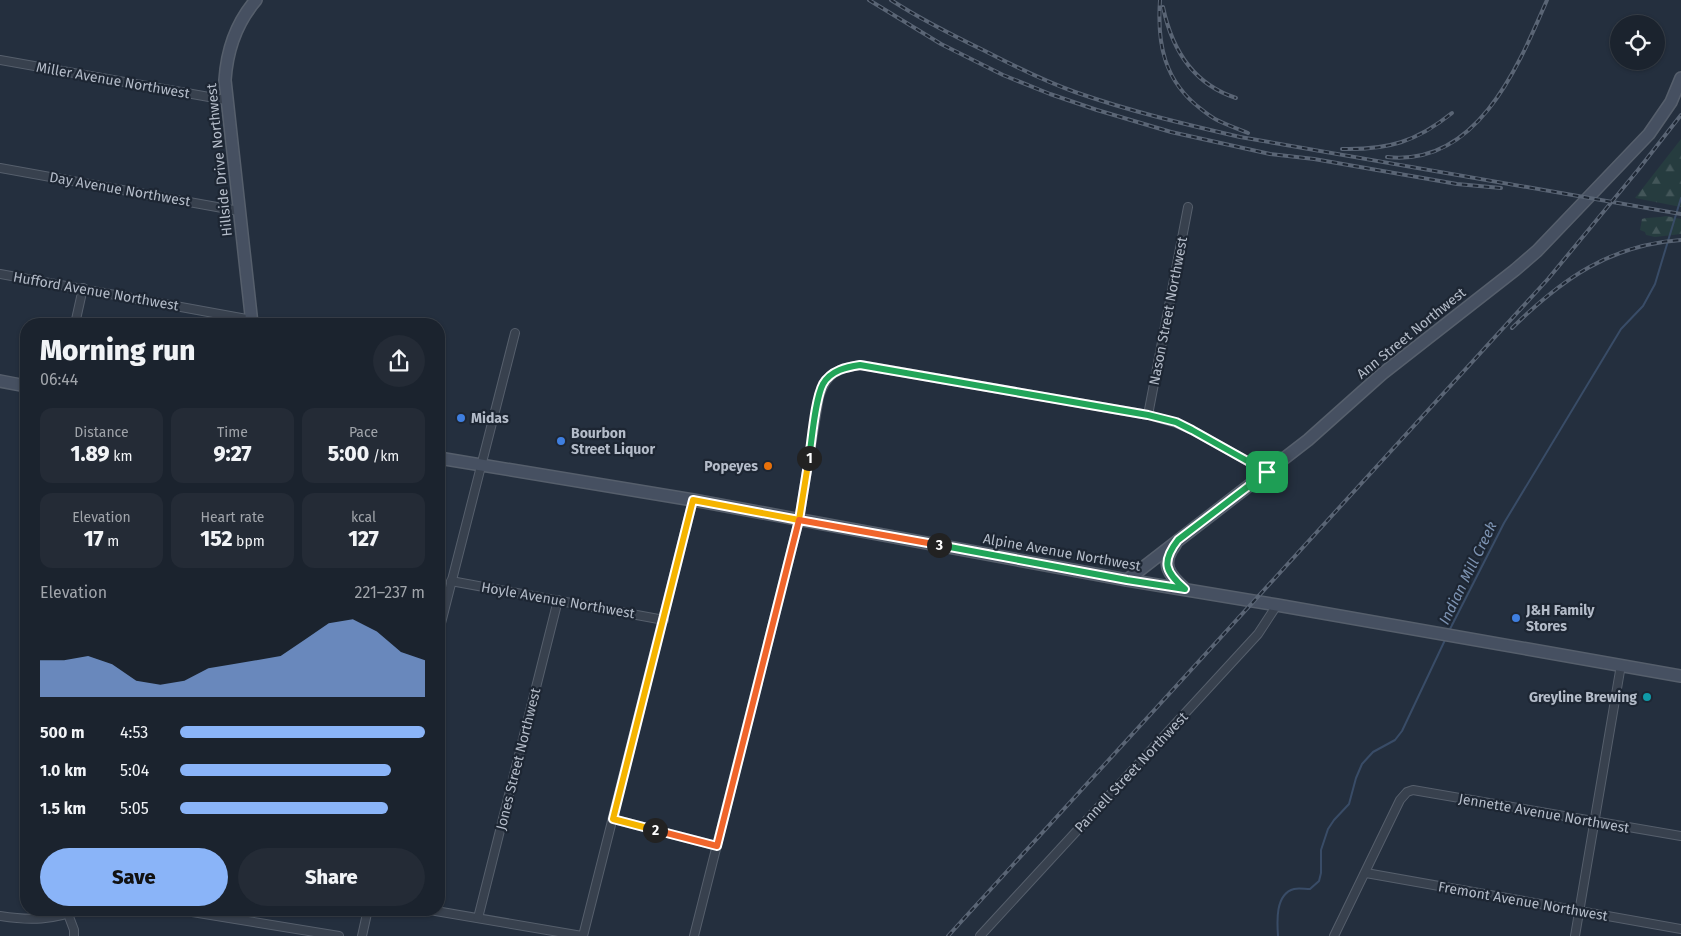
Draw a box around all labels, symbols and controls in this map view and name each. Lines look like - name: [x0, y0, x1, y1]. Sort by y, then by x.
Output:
- map controls: [1610, 15, 1665, 70]
- button: locate: [1610, 15, 1665, 70]
- street label: Miller Avenue Northwest: [35, 59, 192, 103]
- street label: Hillside Drive Northwest: [203, 82, 236, 237]
- street label: Day Avenue Northwest: [48, 169, 193, 210]
- street label: Nason Street Northwest: [1146, 234, 1191, 387]
- street label: Hufford Avenue Northwest: [12, 269, 181, 315]
- street label: Ann Street Northwest: [1353, 284, 1470, 383]
- text: Morning run: [40, 334, 195, 367]
- button: share: [373, 335, 425, 387]
- text: 06:44: [40, 370, 78, 389]
- place label: Midas: [471, 410, 509, 427]
- marker: Midas: [455, 412, 467, 424]
- text: Distance: [74, 424, 129, 441]
- text: Time: [217, 424, 248, 441]
- text: Pace: [349, 424, 378, 441]
- place label: Bourbon Street Liquor: [571, 425, 655, 458]
- marker: Bourbon Street Liquor: [555, 435, 567, 447]
- text: 1.89: [71, 441, 110, 467]
- text: 9:27: [214, 441, 251, 467]
- text: 5:00: [328, 441, 369, 467]
- pin: 1: [796, 446, 822, 470]
- text: km: [110, 448, 132, 465]
- text: /km: [369, 448, 399, 465]
- text: 1: [806, 450, 813, 467]
- pin: [1246, 451, 1288, 493]
- place label: Popeyes: [704, 458, 758, 475]
- icon: arrive: [1253, 458, 1281, 486]
- marker: Popeyes: [762, 460, 774, 472]
- text: Elevation: [72, 509, 131, 526]
- text: Heart rate: [201, 509, 264, 526]
- text: kcal: [351, 509, 376, 526]
- water label: Indian Mill Creek: [1435, 519, 1501, 627]
- text: 17: [84, 526, 104, 552]
- text: 152: [200, 526, 232, 552]
- text: 127: [348, 526, 379, 552]
- street label: Alpine Avenue Northwest: [982, 530, 1143, 575]
- pin: 3: [926, 532, 952, 558]
- text: m: [104, 533, 119, 550]
- text: bpm: [232, 533, 265, 550]
- text: 3: [936, 537, 943, 554]
- street label: Hoyle Avenue Northwest: [480, 579, 637, 623]
- text: Elevation: [40, 583, 107, 602]
- text: 221–237 m: [354, 583, 425, 602]
- place label: J&H Family Stores: [1525, 602, 1595, 635]
- marker: J&H Family Stores: [1510, 612, 1522, 624]
- street label: Jones Street Northwest: [493, 685, 545, 832]
- place label: Greyline Brewing: [1529, 689, 1637, 706]
- marker: Greyline Brewing: [1641, 691, 1653, 703]
- street label: Pannell Street Northwest: [1071, 708, 1192, 836]
- text: 500 m: [40, 723, 85, 742]
- text: 4:53: [120, 723, 148, 742]
- text: 1.0 km: [40, 761, 87, 780]
- text: 5:04: [120, 761, 149, 780]
- street label: Jennette Avenue Northwest: [1457, 790, 1632, 837]
- text: 1.5 km: [40, 799, 86, 818]
- text: 5:05: [120, 799, 149, 818]
- pin: 2: [642, 818, 668, 842]
- text: 2: [652, 822, 659, 839]
- button: Save: [40, 848, 228, 906]
- button: Share: [238, 848, 425, 906]
- street label: Fremont Avenue Northwest: [1437, 878, 1610, 925]

